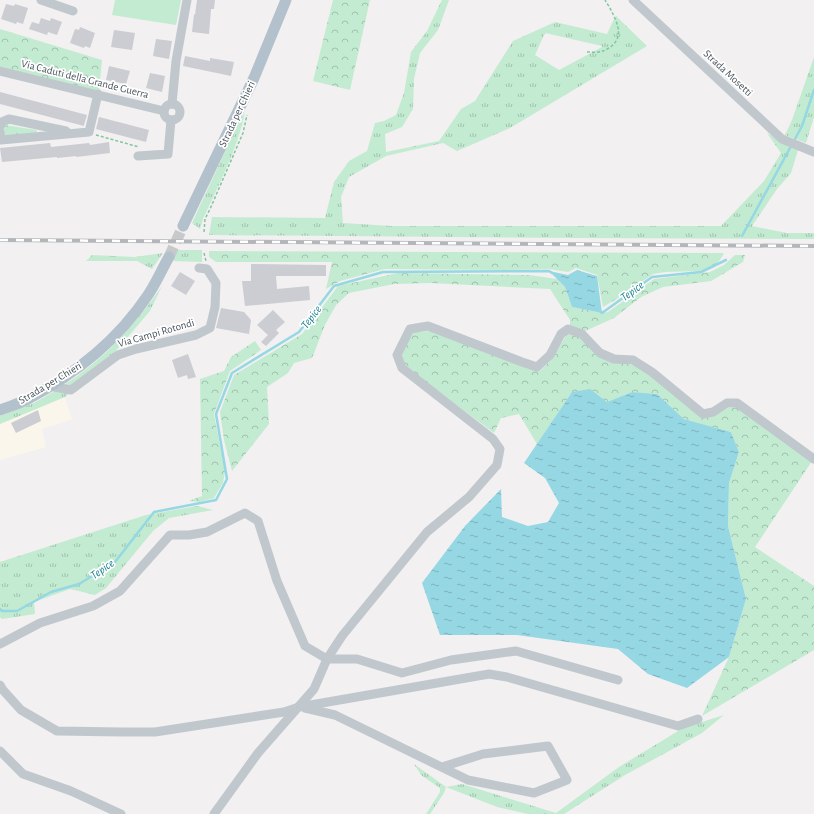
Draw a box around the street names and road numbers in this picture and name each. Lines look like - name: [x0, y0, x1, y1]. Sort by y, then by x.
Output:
- street label: Strada Mosetti: [701, 48, 755, 98]
- street label: Via Caduti della Grande Guerra: [20, 58, 150, 100]
- street label: Strada per Chieri: [217, 79, 257, 149]
- street label: Via Campi Rotondi: [116, 317, 196, 349]
- street label: Strada per Chieri: [17, 360, 83, 406]

